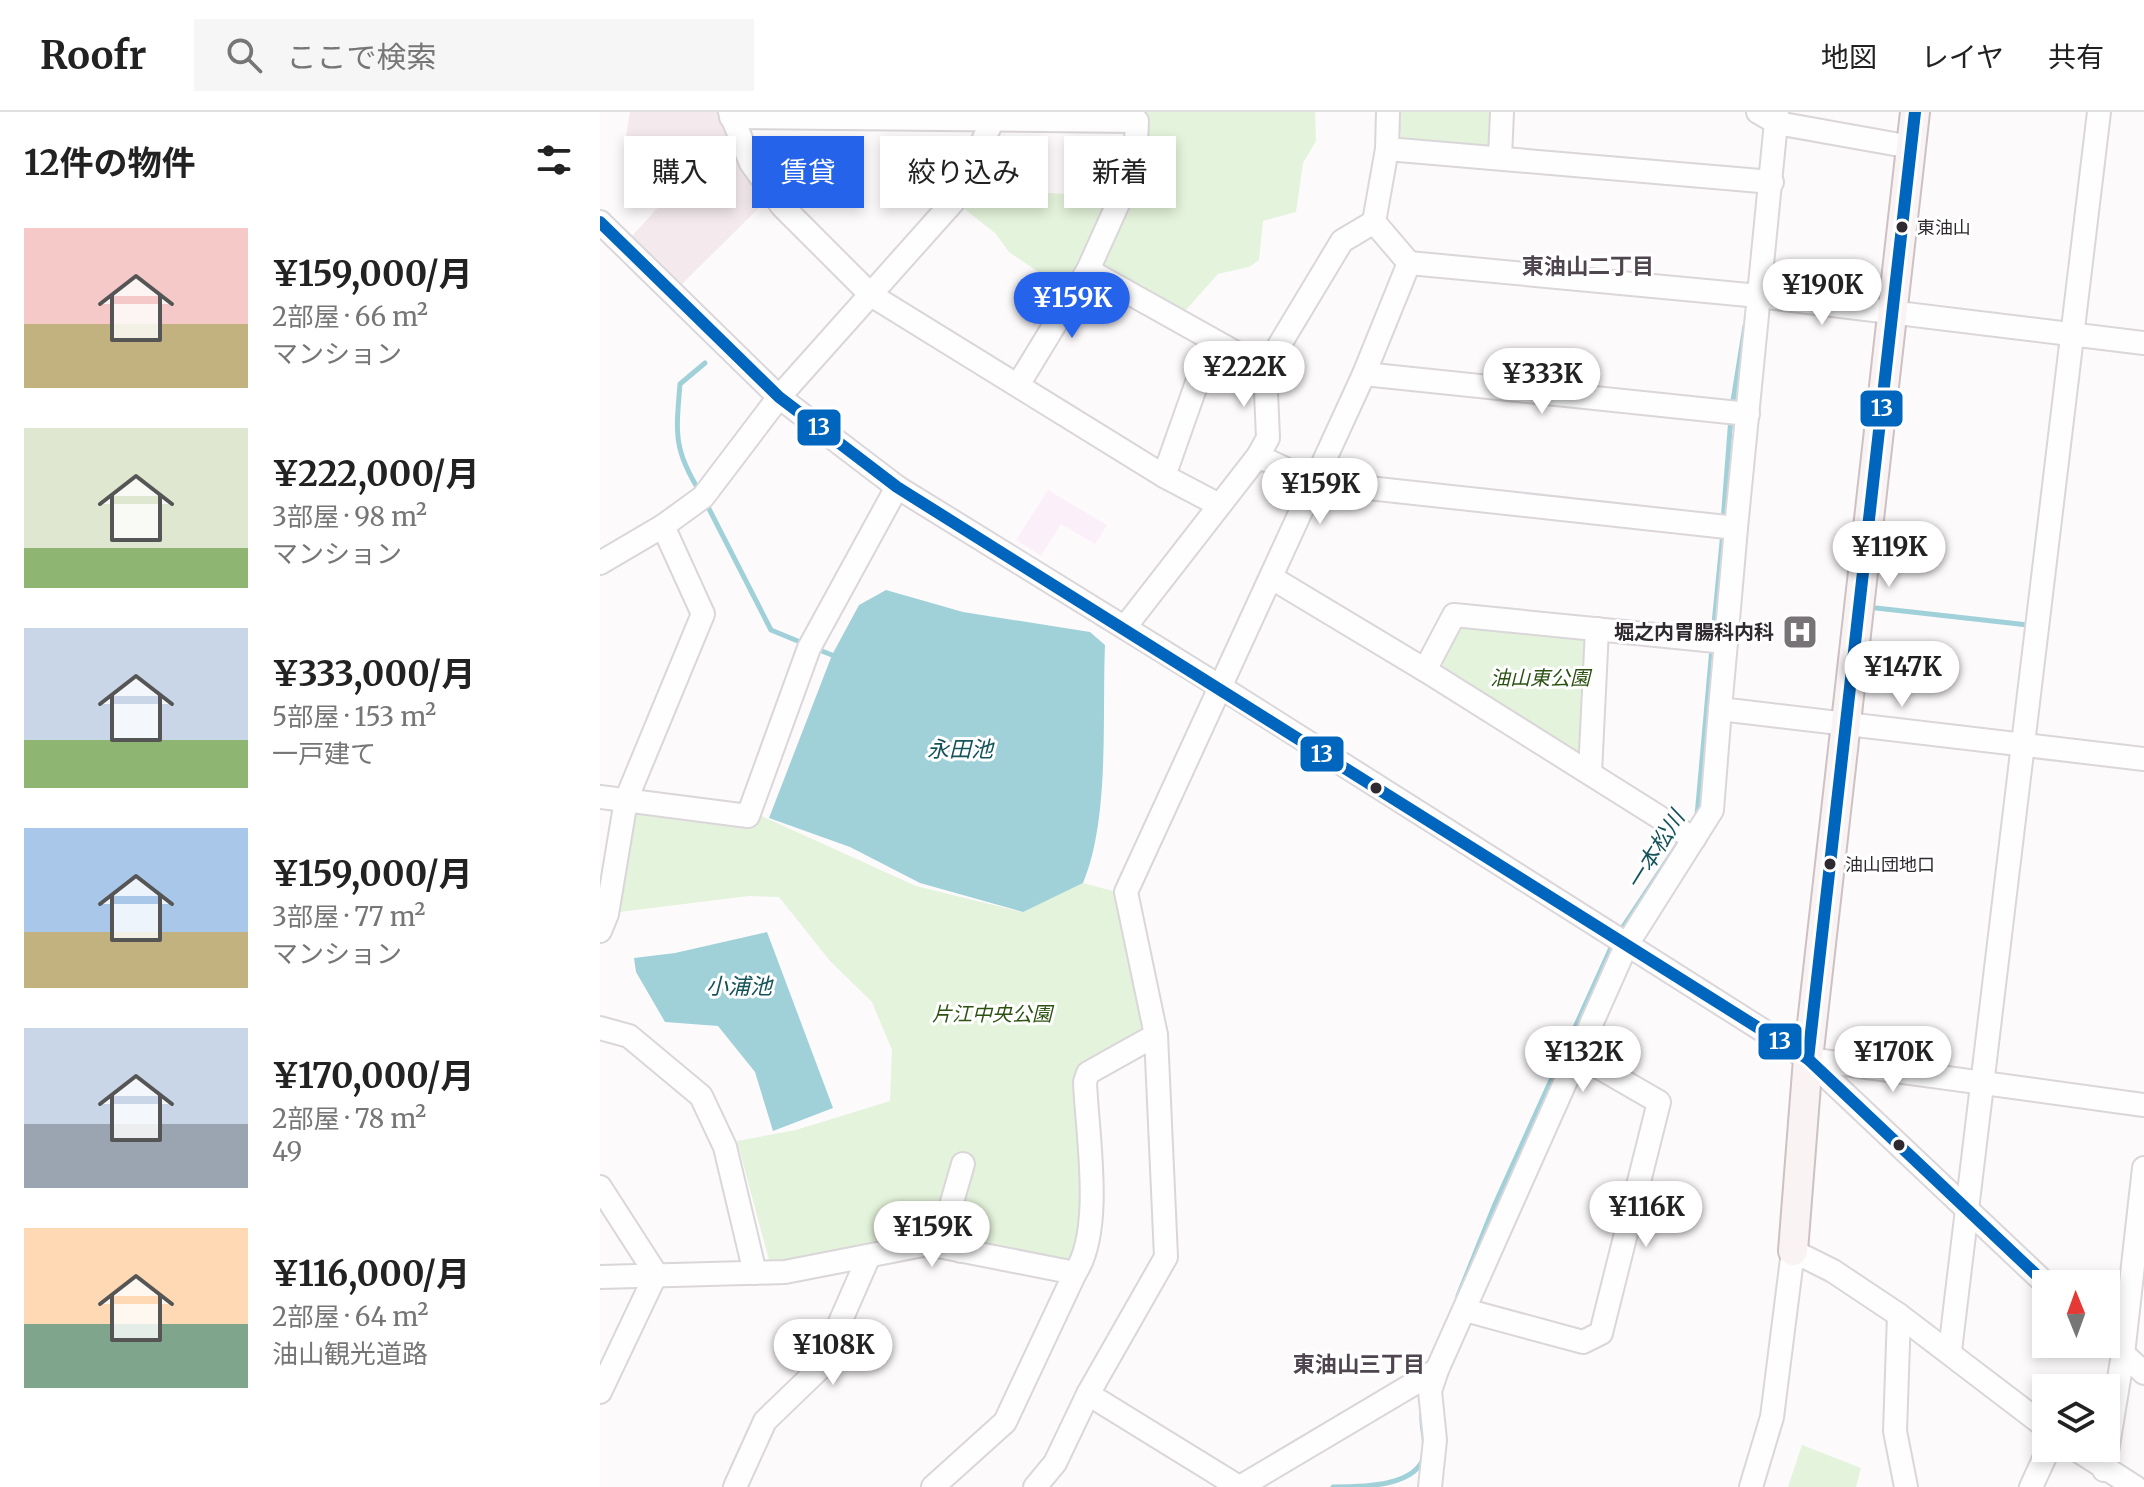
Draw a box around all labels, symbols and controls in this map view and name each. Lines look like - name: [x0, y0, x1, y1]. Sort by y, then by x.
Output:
- search box: [194, 19, 754, 91]
- text: Roofr: [40, 32, 146, 79]
- icon: search: [222, 33, 266, 77]
- text: ここで検索: [286, 38, 436, 76]
- text: 地図: [1821, 39, 1877, 75]
- text: レイヤ: [1921, 39, 2004, 75]
- text: 共有: [2048, 39, 2104, 75]
- chip: 購入: [624, 136, 736, 208]
- chip: 賃貸: [752, 136, 864, 208]
- chip: 絞り込み: [880, 136, 1048, 208]
- chip: 新着: [1064, 136, 1176, 208]
- icon: filters: [532, 138, 576, 182]
- text: 12件の物件: [24, 142, 195, 184]
- place label: 東油山: [1917, 216, 1971, 239]
- marker: 東油山: [1894, 219, 1910, 235]
- district label: 東油山二丁目: [1522, 252, 1654, 280]
- text: ¥159,000/月: [272, 253, 473, 295]
- pin: ¥190K: [1766, 259, 1878, 327]
- icon: home: [88, 260, 184, 356]
- text: ¥190K: [1781, 268, 1863, 301]
- pin: ¥159K: [1016, 272, 1128, 340]
- text: ¥159K: [1032, 281, 1112, 314]
- text: 2部屋 · 66 m²: [272, 300, 428, 333]
- text: マンション: [272, 337, 402, 370]
- pin: ¥222K: [1188, 341, 1300, 409]
- pin: ¥333K: [1486, 348, 1598, 416]
- text: ¥222K: [1202, 350, 1286, 383]
- text: ¥333K: [1501, 357, 1583, 390]
- line badge: 13: [1859, 389, 1904, 428]
- text: 13: [1871, 394, 1893, 422]
- line badge: 13: [796, 408, 842, 447]
- text: 13: [808, 413, 830, 441]
- text: ¥222,000/月: [272, 453, 480, 495]
- pin: ¥159K: [1264, 458, 1376, 526]
- icon: home: [88, 460, 184, 556]
- text: ¥159K: [1280, 467, 1360, 500]
- text: 3部屋 · 98 m²: [272, 500, 427, 533]
- pin: ¥119K: [1833, 521, 1945, 589]
- text: ¥119K: [1851, 530, 1927, 563]
- text: マンション: [272, 537, 402, 570]
- hospital icon: 堀之内胃腸科内科: [1781, 613, 1819, 651]
- place label: 堀之内胃腸科内科: [1614, 619, 1774, 644]
- pin: ¥147K: [1846, 641, 1958, 709]
- text: ¥147K: [1862, 650, 1942, 683]
- text: ¥333,000/月: [272, 653, 475, 695]
- icon: home: [88, 660, 184, 756]
- park label: 油山東公園: [1490, 665, 1593, 690]
- text: 5部屋 · 153 m²: [272, 700, 436, 733]
- water label: 永田池: [927, 735, 995, 763]
- line badge: 13: [1299, 735, 1345, 773]
- text: 一戸建て: [272, 737, 376, 770]
- text: 13: [1311, 740, 1333, 768]
- unlabelled marker: [1368, 780, 1384, 796]
- water label: 一本松川: [1620, 804, 1691, 895]
- text: ¥159,000/月: [272, 853, 473, 895]
- place label: 油山団地口: [1845, 853, 1935, 876]
- marker: 油山団地口: [1822, 856, 1838, 872]
- icon: home: [88, 860, 184, 956]
- text: 3部屋 · 77 m²: [272, 900, 426, 933]
- text: マンション: [272, 937, 402, 970]
- water label: 小浦池: [706, 972, 774, 1000]
- park label: 片江中央公園: [932, 1001, 1055, 1026]
- line badge: 13: [1757, 1022, 1803, 1061]
- pin: ¥132K: [1527, 1026, 1639, 1094]
- pin: ¥170K: [1837, 1026, 1949, 1094]
- text: 13: [1769, 1027, 1791, 1055]
- text: ¥132K: [1543, 1035, 1623, 1068]
- text: ¥170K: [1852, 1035, 1934, 1068]
- text: ¥170,000/月: [272, 1055, 475, 1097]
- icon: home: [88, 1060, 184, 1156]
- text: 2部屋 · 78 m²: [272, 1102, 426, 1135]
- text: 49: [272, 1135, 302, 1168]
- unlabelled marker: [1891, 1137, 1907, 1153]
- pin: ¥116K: [1590, 1181, 1702, 1249]
- text: ¥116K: [1607, 1190, 1685, 1223]
- pin: ¥159K: [876, 1201, 988, 1269]
- text: ¥159K: [892, 1210, 972, 1243]
- text: ¥116,000/月: [272, 1253, 470, 1295]
- icon: home: [88, 1260, 184, 1356]
- north arrow: [2032, 1270, 2120, 1358]
- map controls: [2032, 1270, 2120, 1462]
- text: 2部屋 · 64 m²: [272, 1300, 428, 1333]
- pin: ¥108K: [777, 1319, 889, 1387]
- text: ¥108K: [792, 1328, 874, 1361]
- text: 油山観光道路: [272, 1337, 428, 1370]
- district label: 東油山三丁目: [1293, 1350, 1425, 1378]
- button: layers: [2032, 1374, 2120, 1462]

